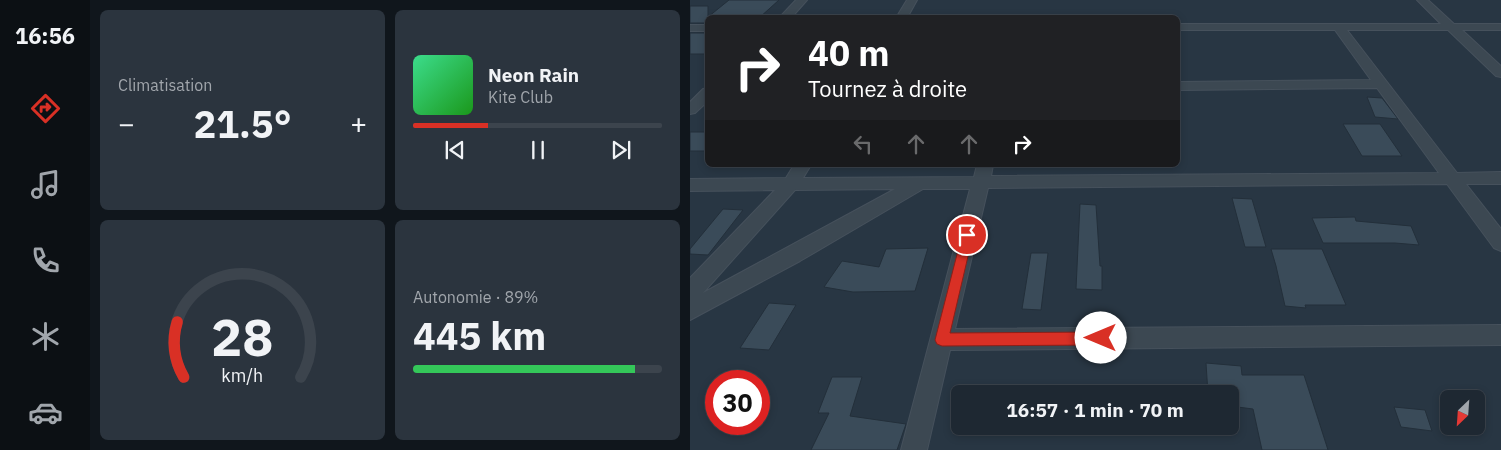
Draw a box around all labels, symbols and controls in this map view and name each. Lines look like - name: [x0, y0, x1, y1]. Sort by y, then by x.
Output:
- text: 16:56: [15, 21, 75, 50]
- text: 40 m: [808, 30, 890, 76]
- icon: right: [725, 35, 790, 100]
- text: Neon Rain: [488, 63, 579, 87]
- text: Tournez à droite: [808, 74, 967, 103]
- text: Climatisation: [118, 75, 212, 95]
- text: Kite Club: [488, 87, 553, 107]
- icon: directions: [28, 91, 63, 126]
- text: 21.5°: [193, 99, 292, 148]
- text: −: [118, 105, 135, 142]
- text: +: [350, 105, 367, 142]
- icon: left: [849, 130, 877, 158]
- icon: ahead: [902, 130, 930, 158]
- icon: ahead: [955, 130, 983, 158]
- icon: right: [1008, 130, 1036, 158]
- icon: previous: [441, 136, 469, 164]
- icon: pause: [524, 136, 552, 164]
- icon: next: [607, 136, 635, 164]
- icon: music: [28, 167, 63, 202]
- pin: [946, 214, 988, 256]
- icon: arrive: [953, 221, 981, 249]
- icon: phone: [28, 243, 63, 278]
- text: Autonomie · 89%: [413, 287, 538, 307]
- text: 28: [211, 303, 274, 370]
- text: 445 km: [413, 311, 546, 360]
- position arrow: [1074, 311, 1126, 363]
- icon: climate: [28, 319, 63, 354]
- text: km/h: [222, 364, 264, 387]
- speed limit sign: 30: [705, 370, 770, 435]
- north arrow: [1440, 390, 1485, 435]
- map controls: [1440, 390, 1485, 435]
- icon: car: [28, 395, 63, 430]
- text: 16:57 · 1 min · 70 m: [1006, 398, 1184, 422]

